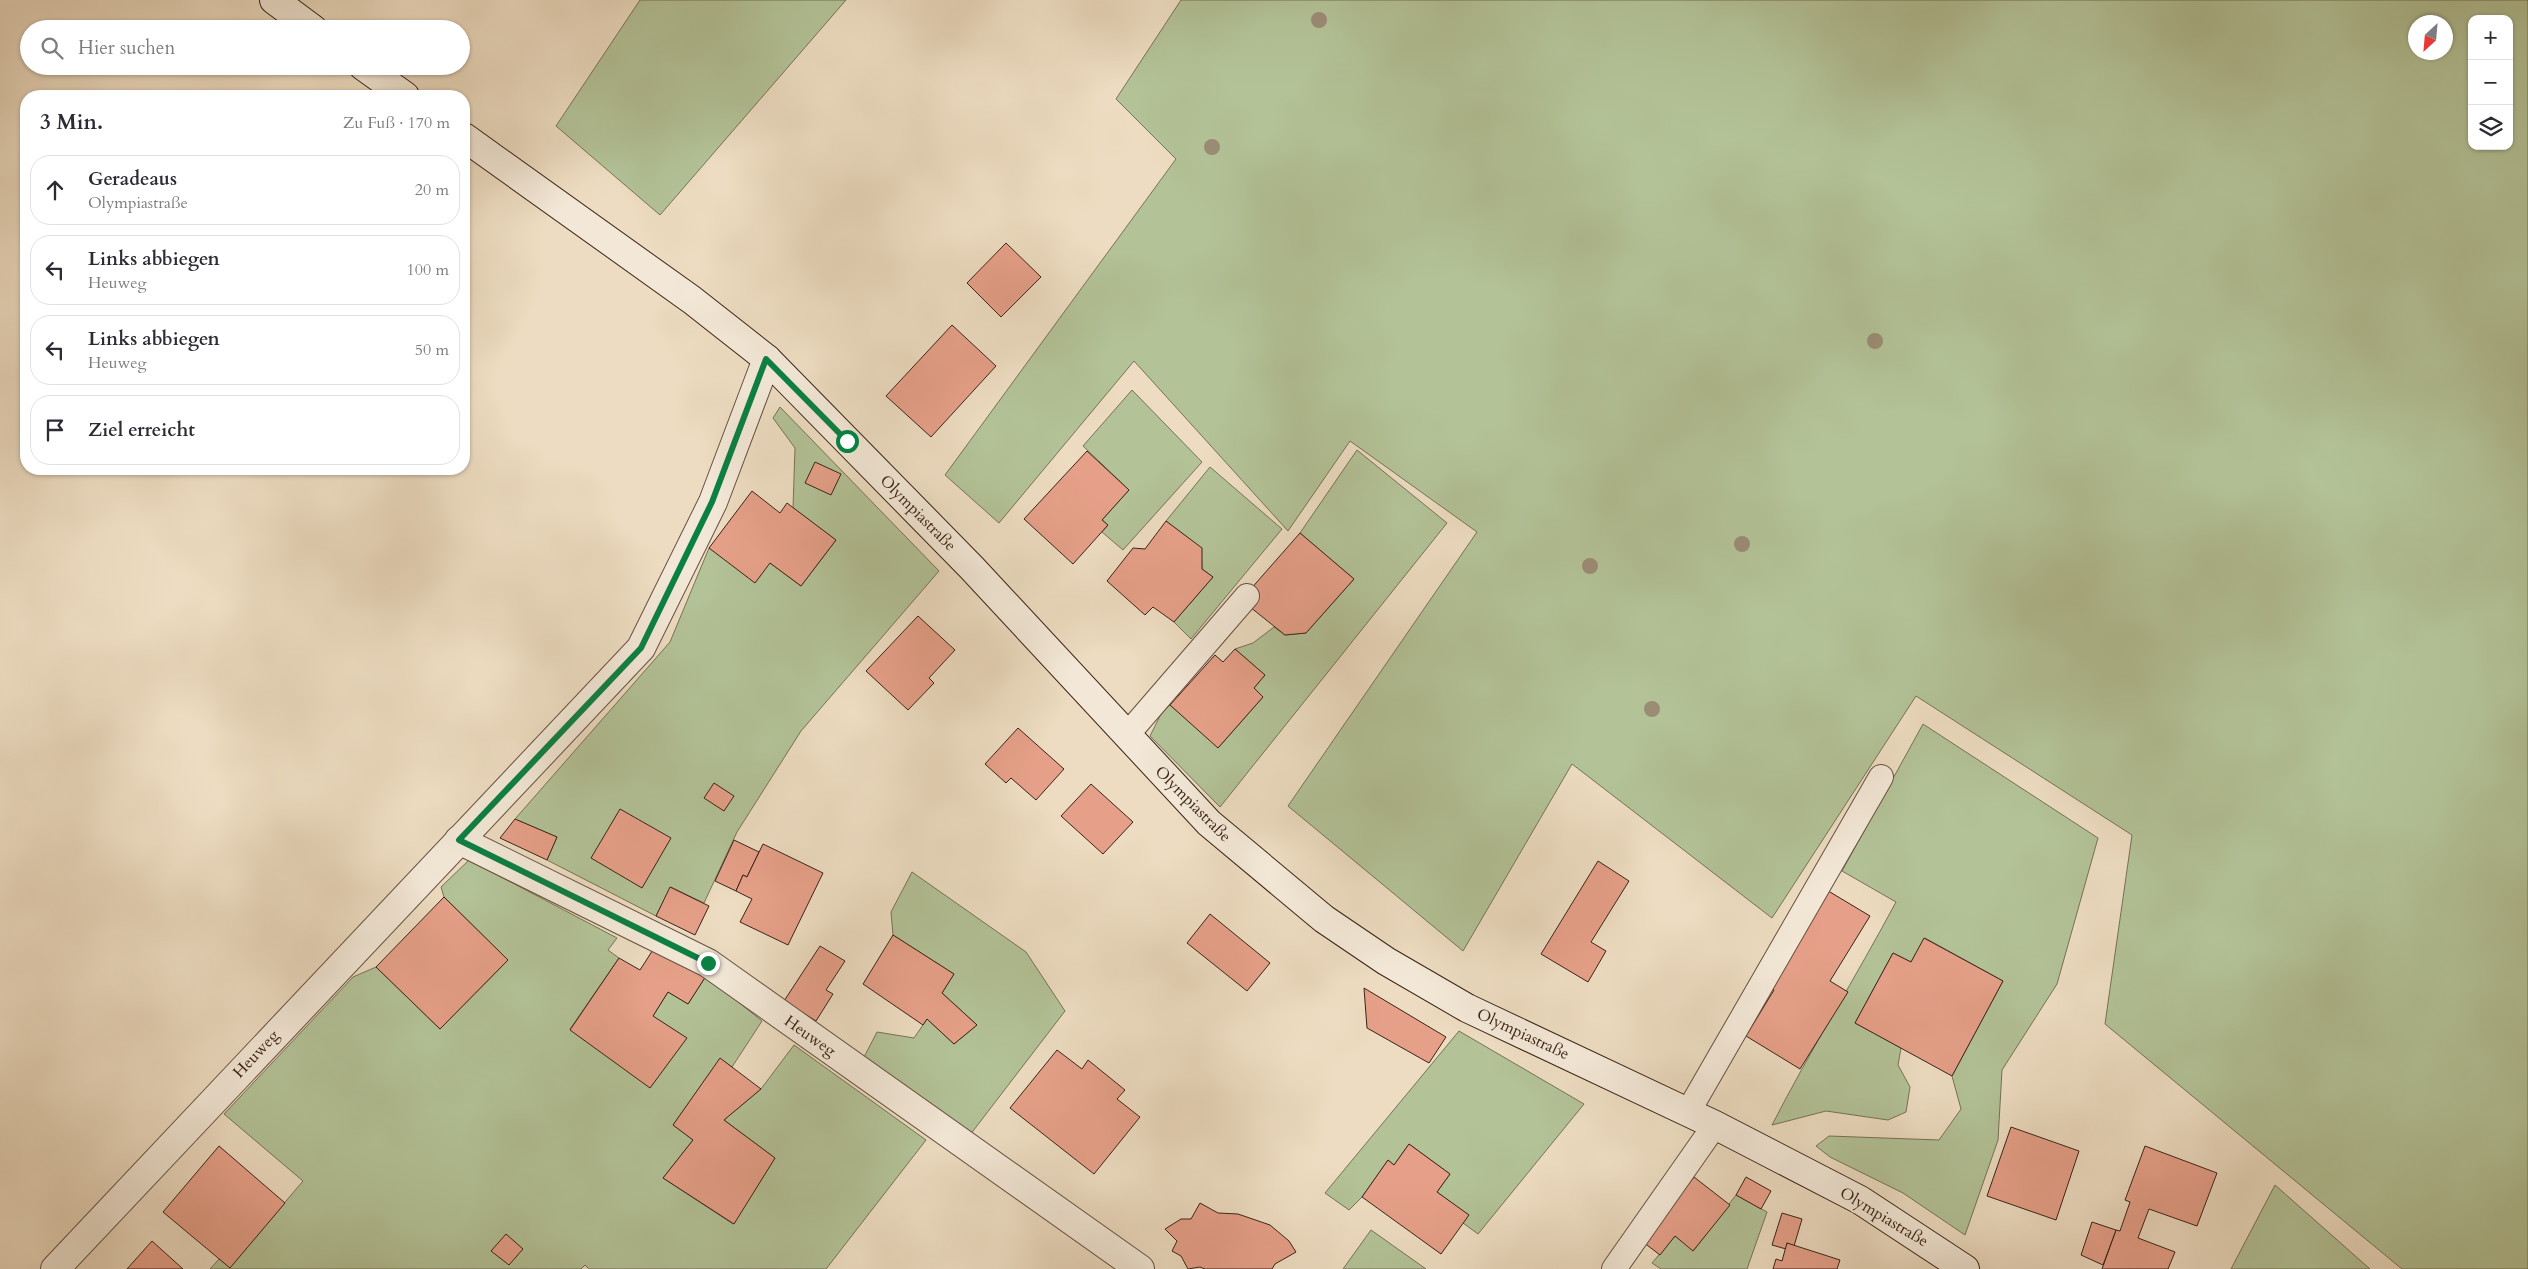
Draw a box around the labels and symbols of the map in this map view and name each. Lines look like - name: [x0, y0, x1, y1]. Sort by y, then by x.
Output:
- north arrow: [2408, 15, 2453, 60]
- route start: [836, 430, 859, 453]
- street label: Olympiastraße: [875, 470, 961, 556]
- street label: Olympiastraße: [1150, 761, 1236, 847]
- route end: [697, 952, 720, 975]
- street label: Olympiastraße: [1473, 1003, 1573, 1065]
- street label: Heuweg: [780, 1010, 840, 1062]
- street label: Heuweg: [228, 1025, 284, 1083]
- street label: Olympiastraße: [1836, 1182, 1932, 1252]

